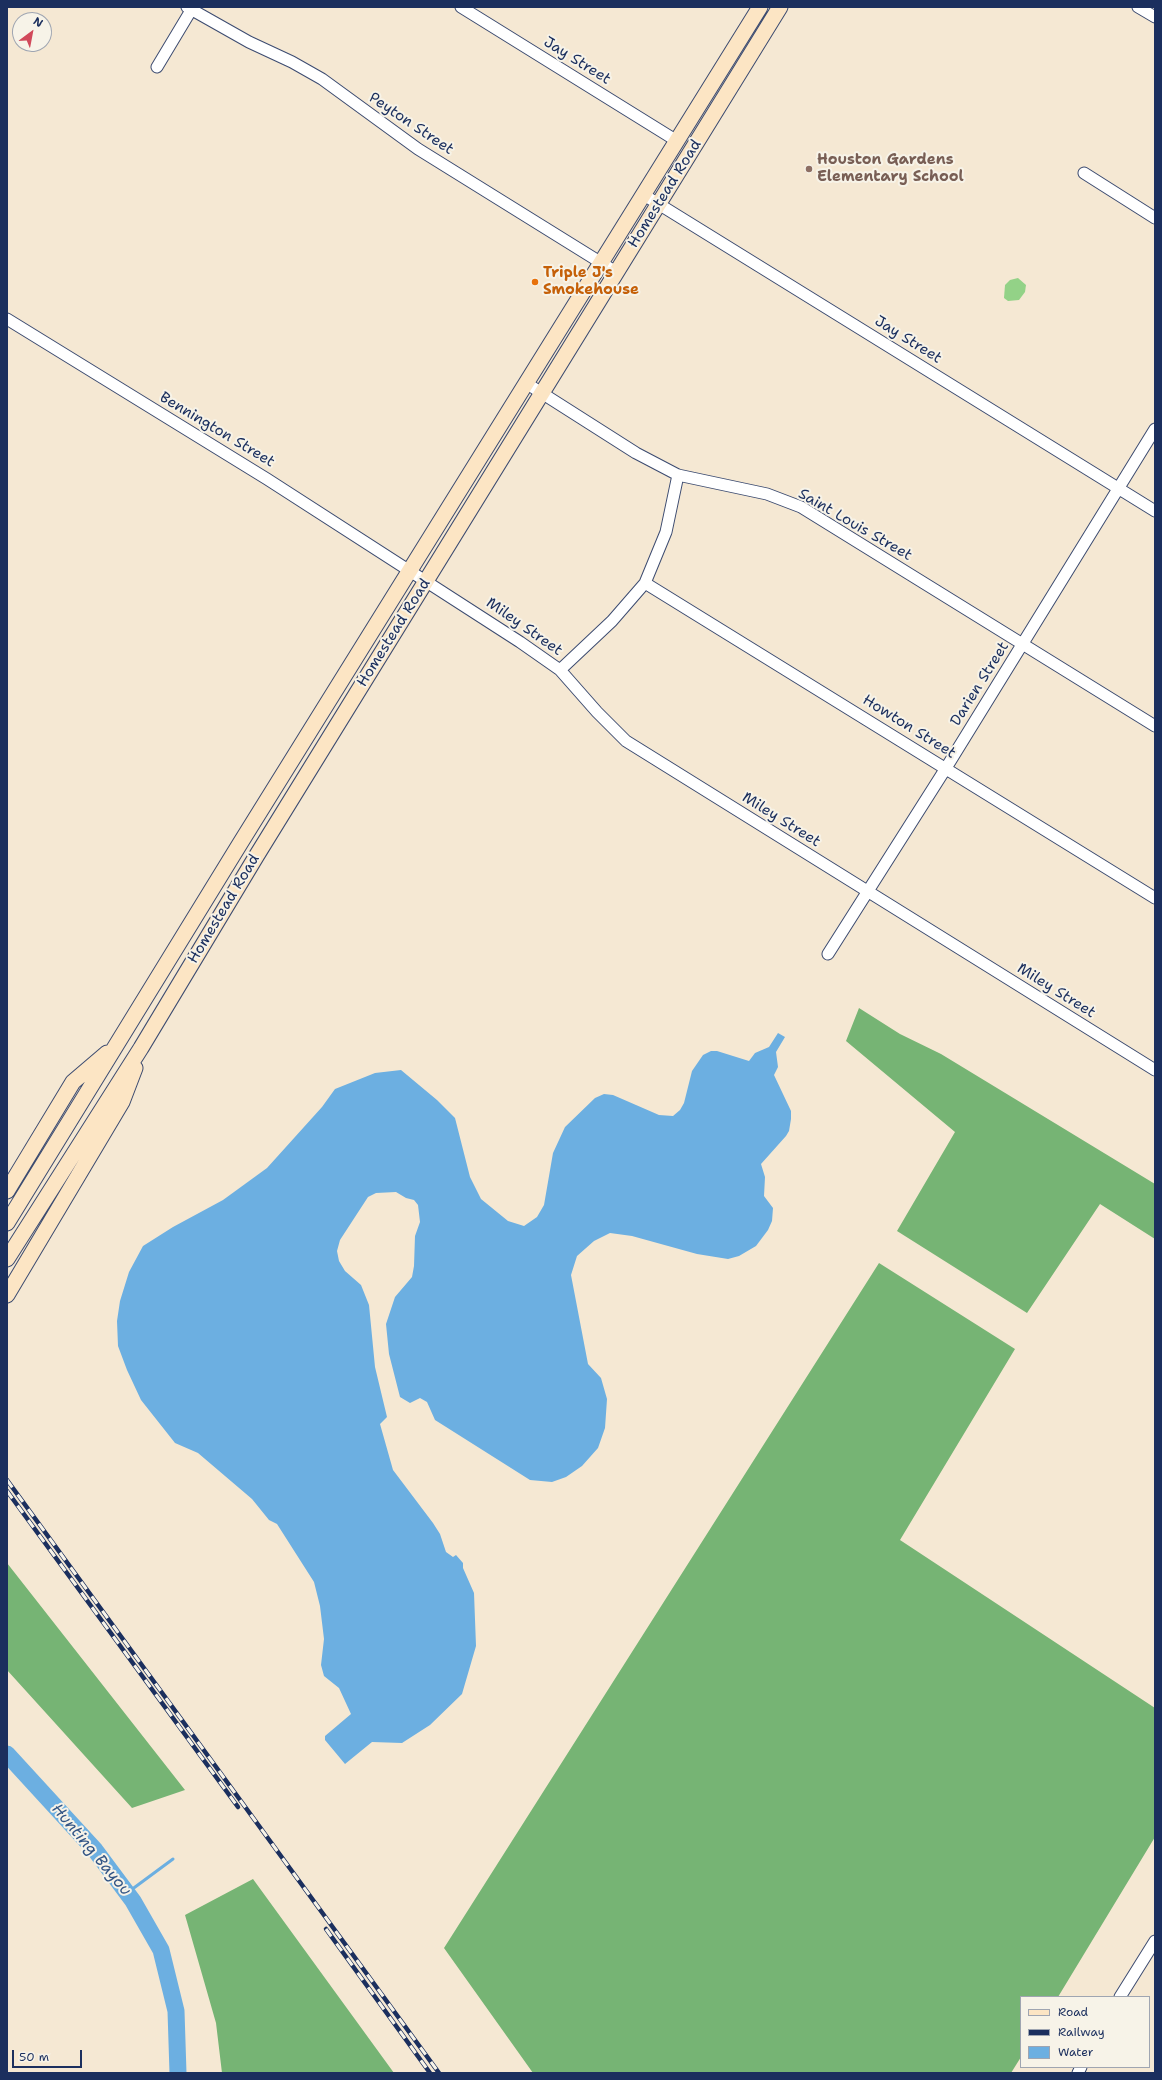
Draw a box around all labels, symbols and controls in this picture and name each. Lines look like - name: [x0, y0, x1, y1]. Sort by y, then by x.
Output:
- north arrow: [12, 12, 52, 52]
- text: N: [30, 14, 46, 31]
- street label: Jay Street: [540, 33, 614, 89]
- street label: Peyton Street: [365, 89, 457, 159]
- street label: Homestead Road: [624, 137, 706, 251]
- place label: Houston Gardens Elementary School: [817, 151, 964, 186]
- marker: Houston Gardens Elementary School: [804, 164, 814, 174]
- place label: Triple J's Smokehouse: [543, 264, 639, 299]
- marker: Triple J's Smokehouse: [530, 277, 540, 287]
- street label: Jay Street: [871, 312, 945, 368]
- street label: Bennington Street: [156, 389, 278, 471]
- street label: Saint Louis Street: [795, 485, 915, 565]
- street label: Homestead Road: [353, 576, 435, 690]
- street label: Miley Street: [482, 594, 566, 660]
- street label: Darien Street: [947, 639, 1013, 729]
- street label: Howton Street: [859, 691, 959, 763]
- street label: Miley Street: [738, 789, 824, 851]
- street label: Homestead Road: [184, 851, 264, 967]
- street label: Miley Street: [1013, 960, 1099, 1022]
- water label: Hunting Bayou: [47, 1800, 135, 1900]
- legend: [1020, 1996, 1150, 2068]
- text: Road: [1058, 2004, 1088, 2020]
- text: Railway: [1058, 2024, 1105, 2040]
- scale bar: [14, 2042, 84, 2068]
- text: Water: [1058, 2044, 1093, 2060]
- text: 50 m: [19, 2049, 49, 2065]

